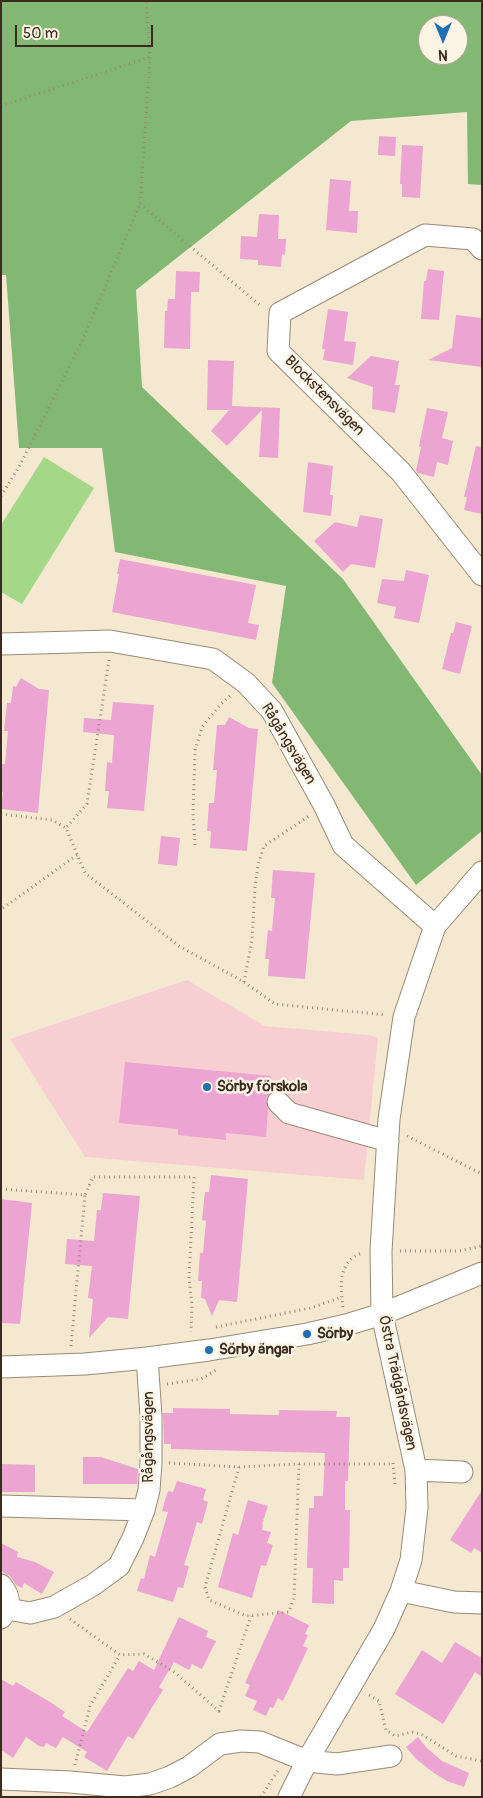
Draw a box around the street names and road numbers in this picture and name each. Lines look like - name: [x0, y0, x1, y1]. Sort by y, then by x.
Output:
- street label: Blockstensvägen: [280, 352, 368, 440]
- street label: Rågångsvägen: [257, 700, 319, 788]
- street label: Östra Trädgårdsvägen: [374, 1314, 420, 1452]
- street label: Rågångsvägen: [140, 1391, 158, 1483]

